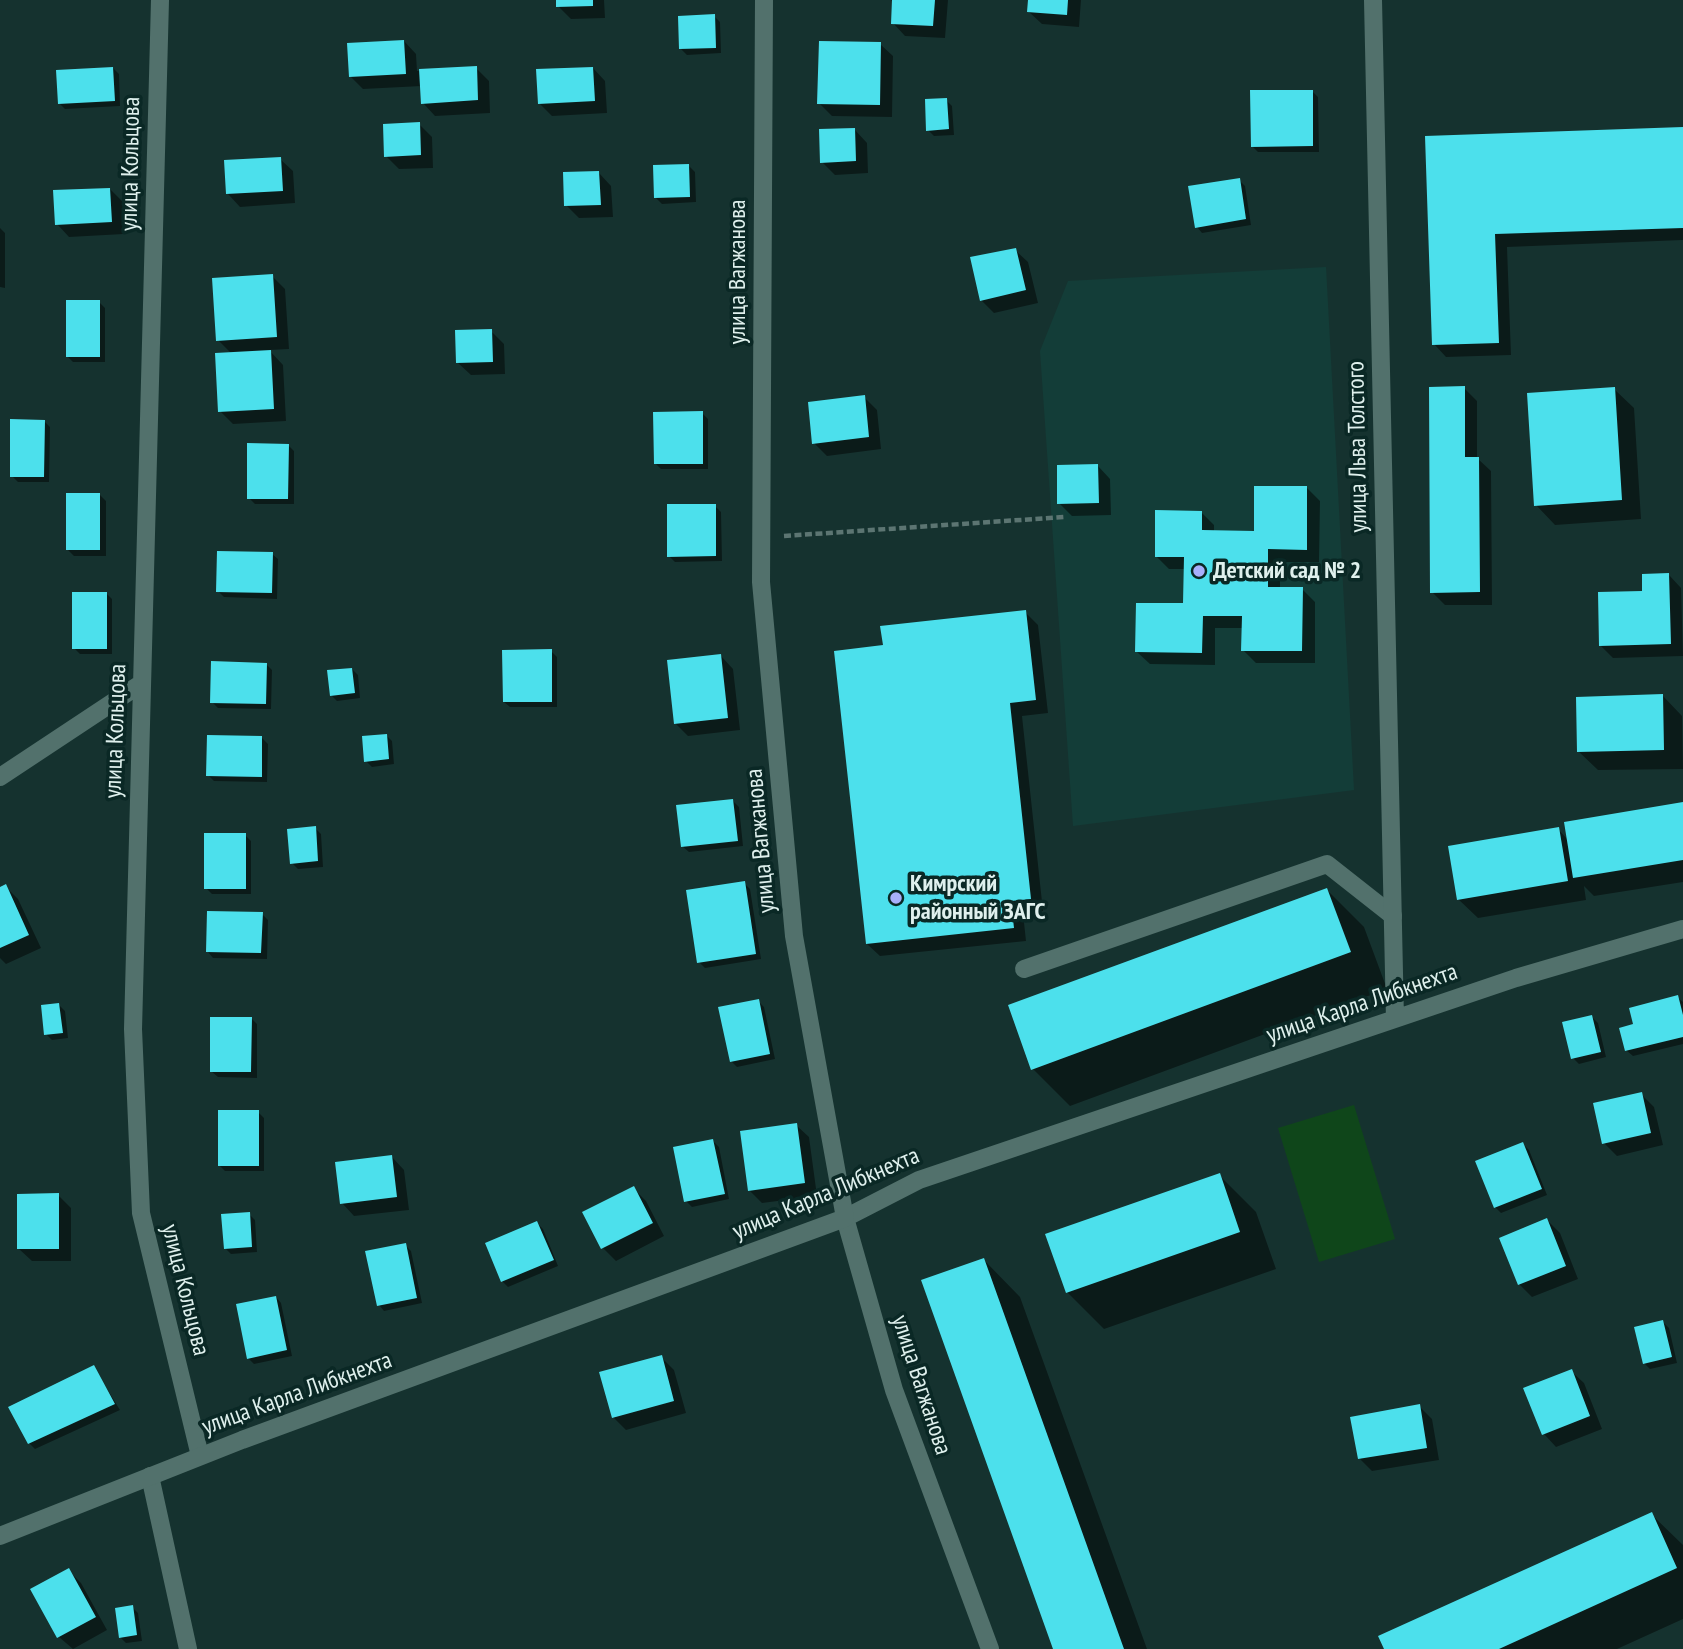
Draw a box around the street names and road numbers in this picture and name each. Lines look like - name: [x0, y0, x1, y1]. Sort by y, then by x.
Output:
- street label: улица Кольцова: [115, 97, 147, 231]
- street label: улица Вагжанова: [724, 200, 752, 344]
- street label: улица Льва Толстого: [1342, 361, 1374, 533]
- street label: улица Кольцова: [99, 663, 133, 799]
- street label: улица Вагжанова: [740, 768, 782, 914]
- street label: улица Карла Либкнехта: [1263, 958, 1461, 1050]
- street label: улица Карла Либкнехта: [728, 1142, 924, 1246]
- street label: улица Кольцова: [155, 1221, 215, 1359]
- street label: улица Вагжанова: [885, 1312, 957, 1458]
- street label: улица Карла Либкнехта: [198, 1346, 396, 1442]

